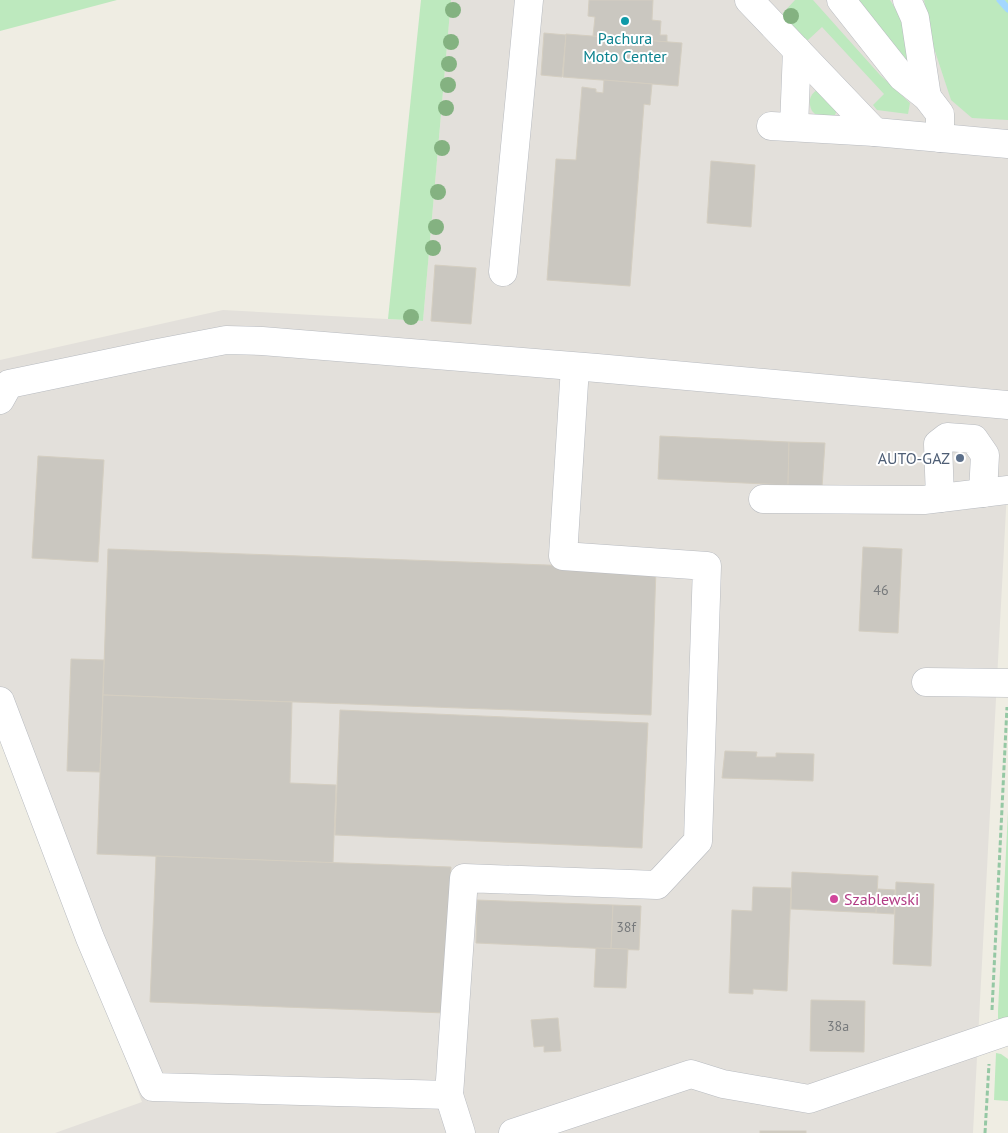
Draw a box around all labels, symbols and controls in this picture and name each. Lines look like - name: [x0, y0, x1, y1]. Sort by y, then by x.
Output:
- marker: Pachura Moto Center: [619, 15, 631, 27]
- place label: Pachura Moto Center: [583, 28, 667, 66]
- place label: AUTO-GAZ: [878, 448, 950, 468]
- marker: AUTO-GAZ: [954, 452, 966, 464]
- house number: 46: [873, 581, 889, 599]
- place label: Szablewski: [844, 889, 919, 909]
- marker: Szablewski: [828, 893, 840, 905]
- house number: 38f: [616, 918, 636, 936]
- house number: 38a: [827, 1017, 849, 1035]

